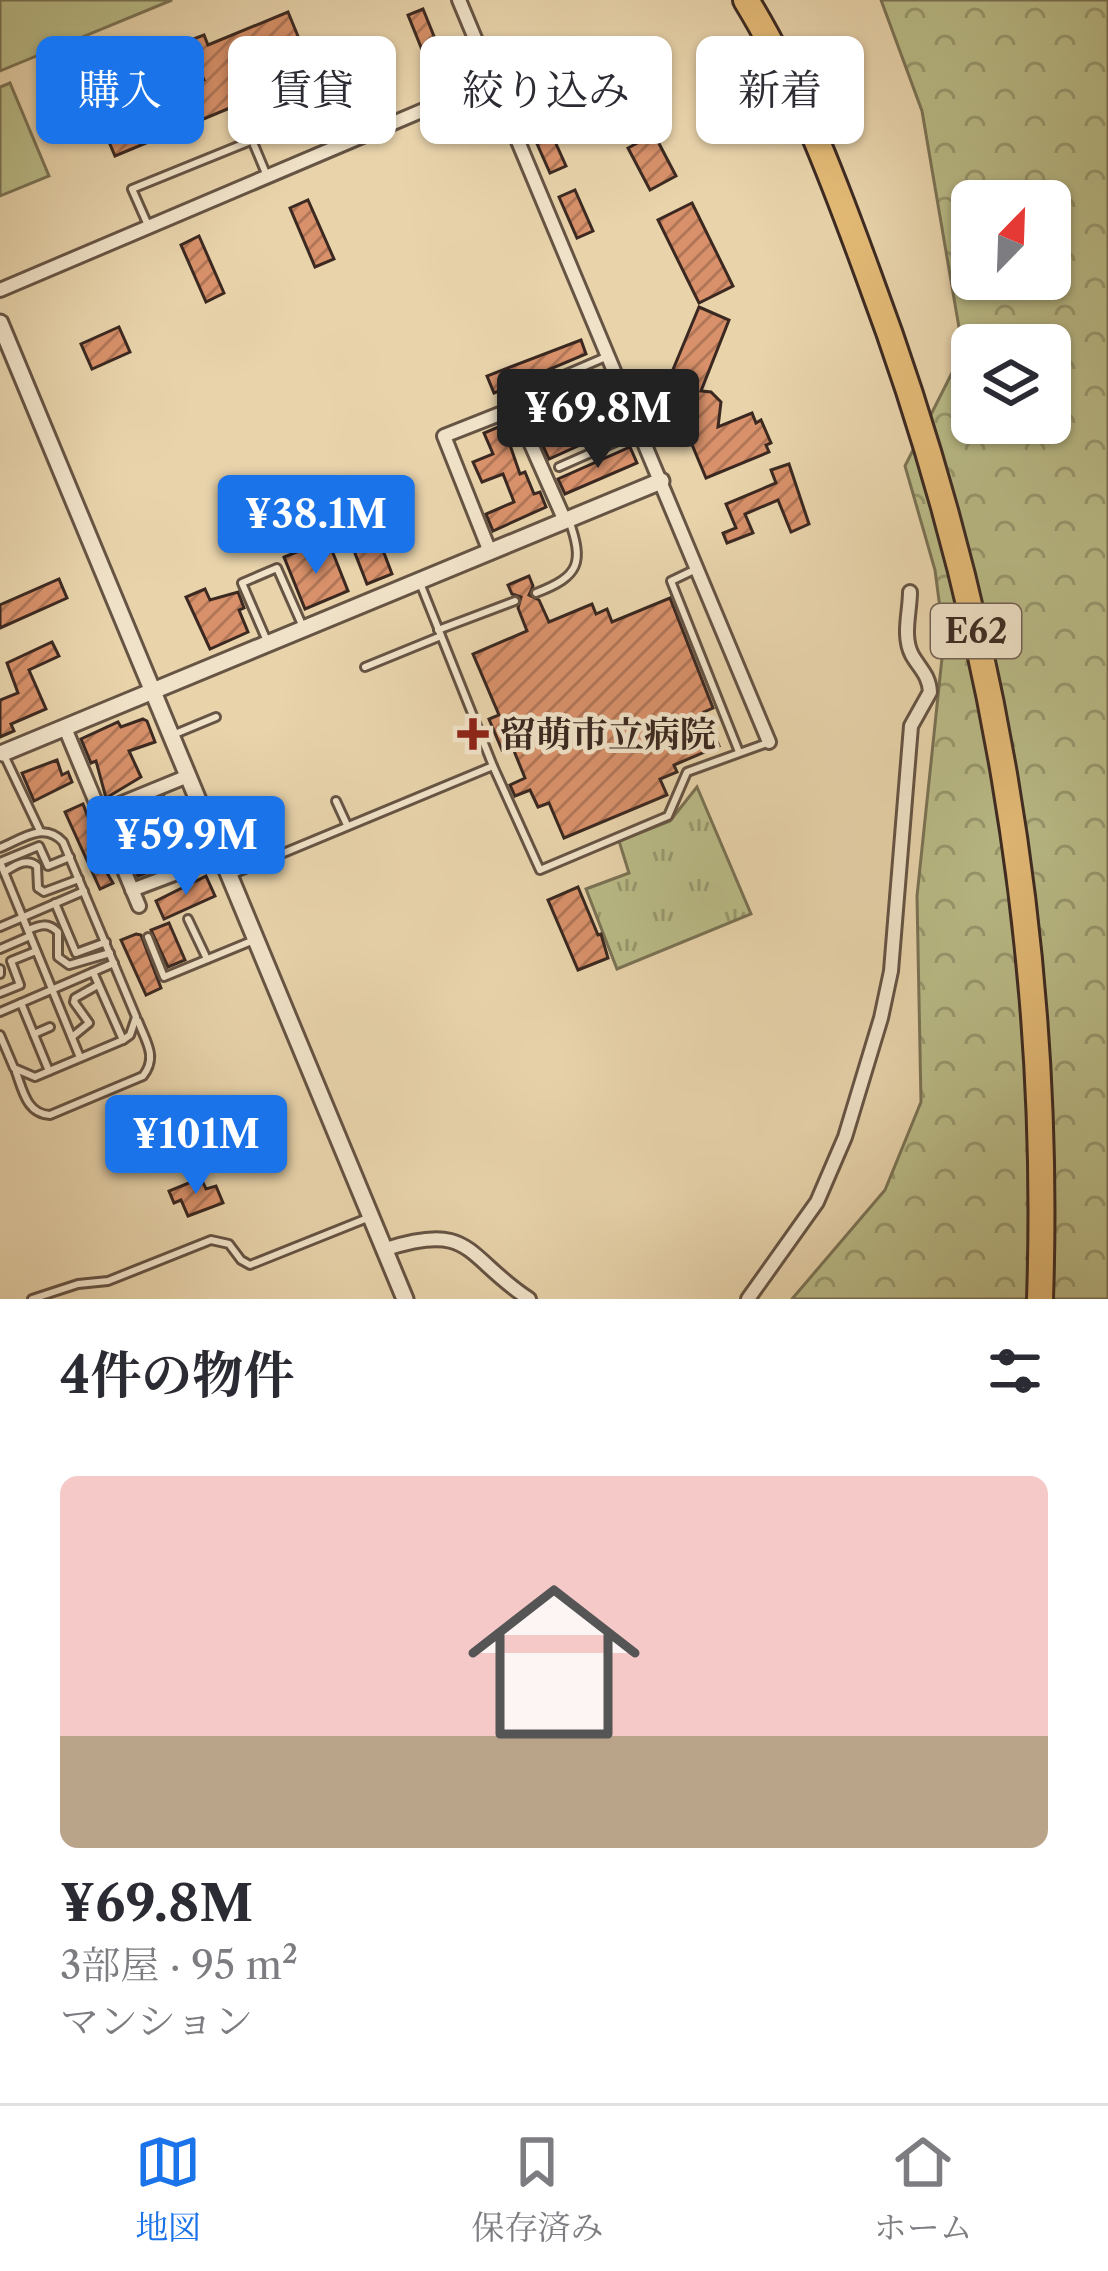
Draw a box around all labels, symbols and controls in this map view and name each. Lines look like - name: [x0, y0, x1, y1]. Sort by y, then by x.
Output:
- chip: 購入: [36, 36, 204, 144]
- chip: 賃貸: [228, 36, 396, 144]
- chip: 絞り込み: [420, 36, 672, 144]
- chip: 新着: [696, 36, 864, 144]
- north arrow: [951, 180, 1071, 300]
- map controls: [951, 180, 1071, 444]
- button: layers: [951, 324, 1071, 444]
- pin: ¥69.8M: [500, 369, 696, 471]
- text: ¥69.8M: [524, 384, 672, 432]
- pin: ¥38.1M: [218, 475, 414, 577]
- text: ¥38.1M: [245, 490, 387, 538]
- road number: E62: [931, 604, 1021, 658]
- place label: 留萌市立病院: [500, 712, 716, 756]
- marker: 留萌市立病院: [457, 718, 489, 750]
- pin: ¥59.9M: [88, 796, 284, 898]
- text: ¥59.9M: [114, 811, 258, 859]
- pin: ¥101M: [112, 1095, 280, 1197]
- text: ¥101M: [132, 1110, 260, 1158]
- icon: filters: [982, 1338, 1048, 1404]
- text: 4件の物件: [60, 1344, 294, 1406]
- icon: home: [446, 1554, 662, 1770]
- text: ¥69.8M: [60, 1872, 253, 1934]
- text: 3部屋 · 95 m²: [60, 1941, 298, 1989]
- text: マンション: [60, 1997, 253, 2045]
- tab: 地図: [135, 2129, 201, 2248]
- tab: 保存済み: [471, 2129, 603, 2248]
- tab: ホーム: [874, 2129, 973, 2248]

